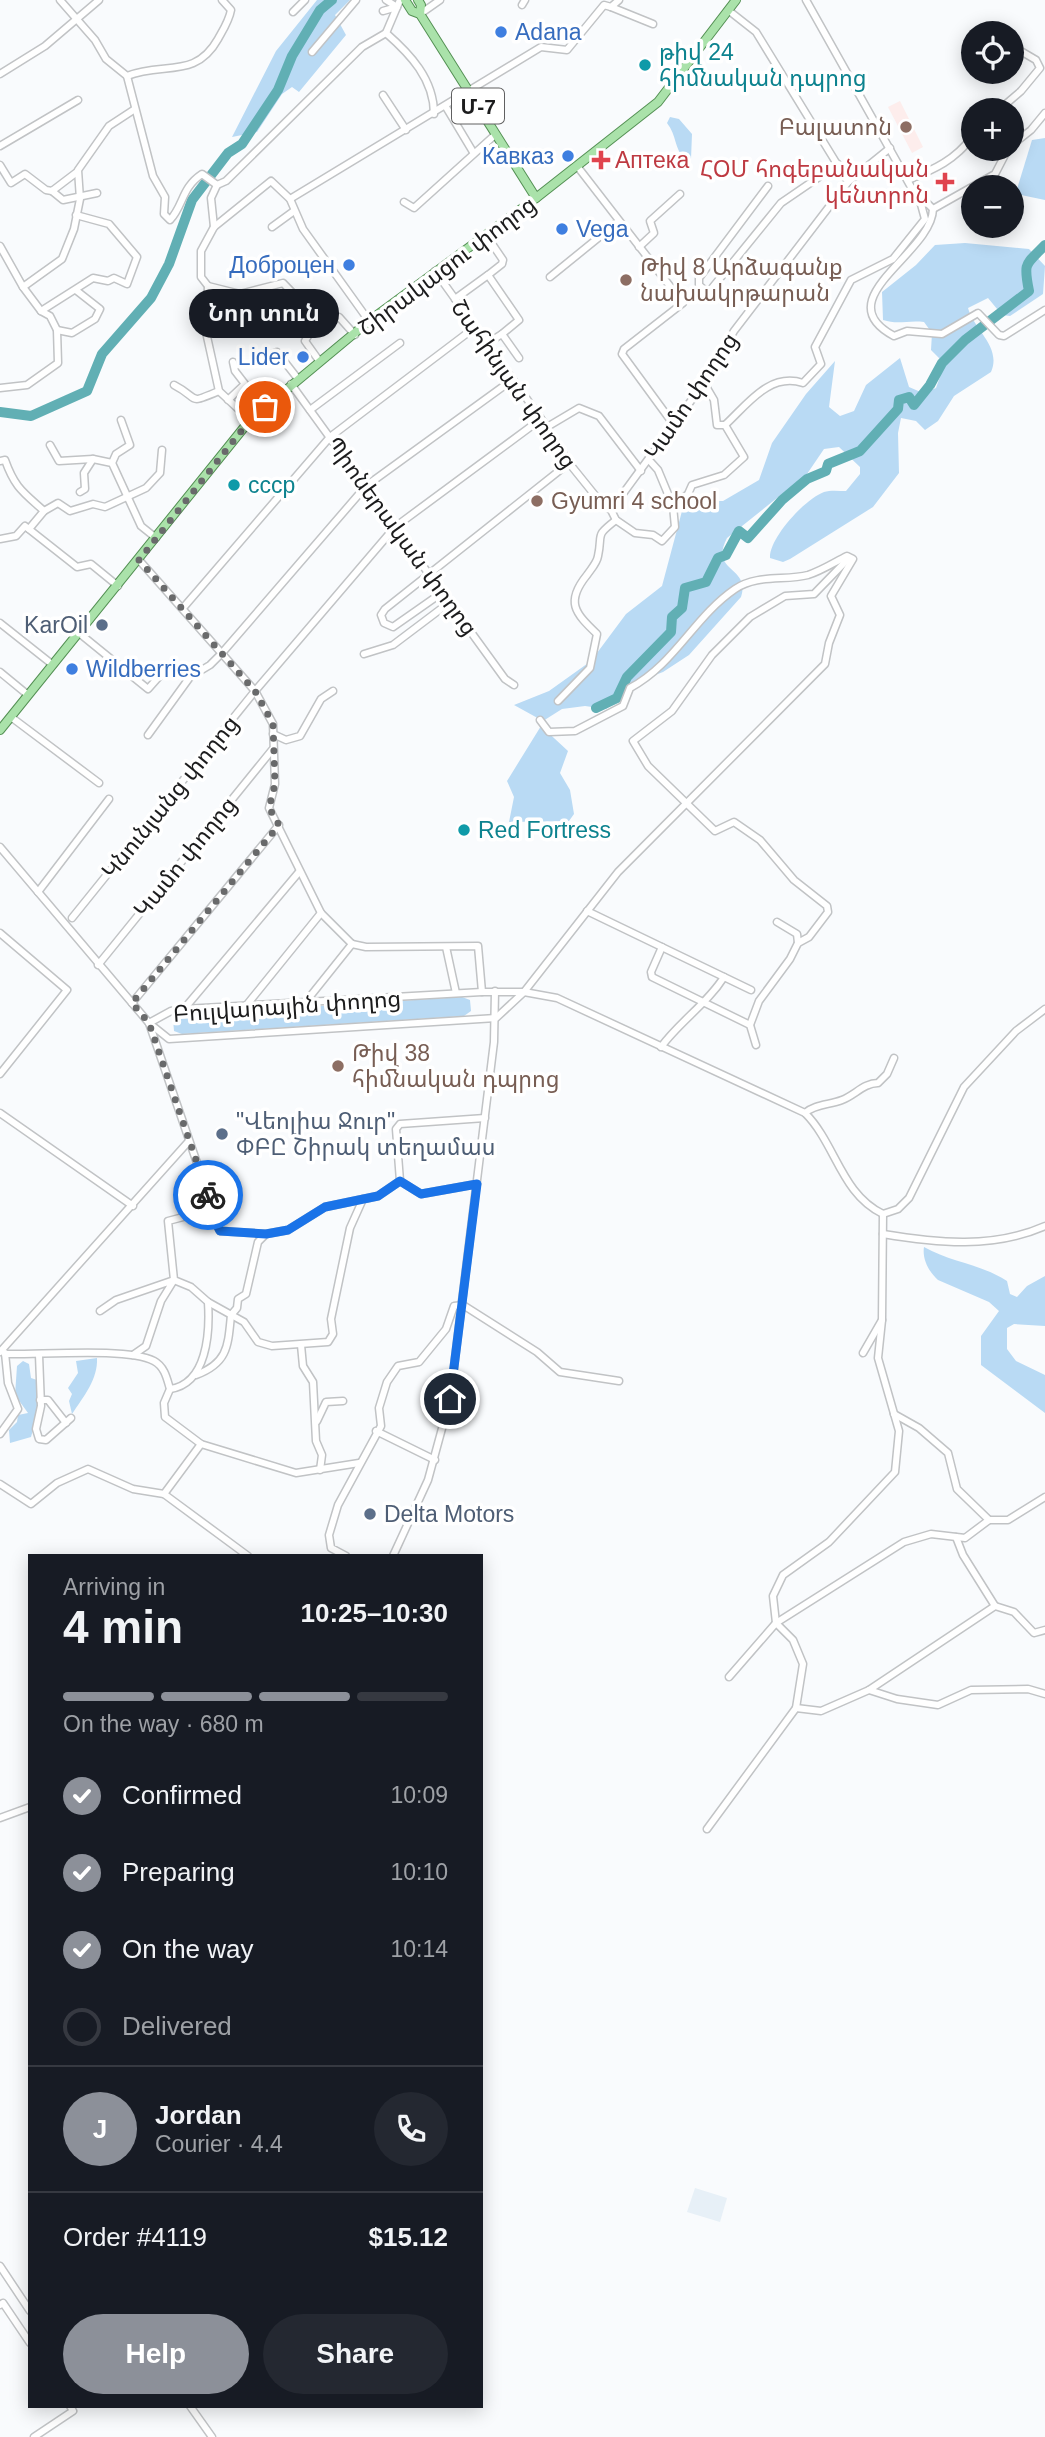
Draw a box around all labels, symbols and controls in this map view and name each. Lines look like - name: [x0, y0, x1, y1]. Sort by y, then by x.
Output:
- place label: Adana: [515, 19, 582, 45]
- map controls: [961, 21, 1024, 238]
- button: locate: [961, 21, 1024, 84]
- marker: Adana: [493, 24, 509, 40]
- place label: թիվ 24 հիմնական դպրոց: [659, 39, 867, 92]
- marker: թիվ 24 հիմնական դպրոց: [637, 57, 653, 73]
- road number: Մ-7: [452, 88, 504, 124]
- button: +: [961, 98, 1024, 161]
- place label: Բալատոն: [779, 114, 892, 141]
- marker: Բալատոն: [898, 119, 914, 135]
- place label: Кавказ: [482, 143, 554, 169]
- place label: Аптека: [615, 147, 689, 173]
- marker: Кавказ: [560, 148, 576, 164]
- marker: Аптека: [593, 152, 609, 168]
- place label: ՀՕՄ հոգեբանական կենտրոն: [700, 156, 929, 209]
- marker: ՀՕՄ հոգեբանական կենտրոն: [935, 172, 955, 192]
- button: −: [961, 175, 1024, 238]
- street label: Շիրակացու փողոց: [353, 191, 541, 342]
- place label: Vega: [576, 216, 629, 242]
- marker: Vega: [554, 221, 570, 237]
- place label: Доброцен: [229, 252, 335, 278]
- place label: Թիվ 8 Արձագանք նախակրթարան: [640, 254, 843, 307]
- marker: Доброцен: [341, 257, 357, 273]
- marker: Թիվ 8 Արձագանք նախակրթարան: [618, 272, 634, 288]
- callout: Նոր տուն: [190, 288, 340, 337]
- street label: Շահինյան փողոց: [445, 295, 582, 474]
- text: Նոր տուն: [208, 300, 320, 326]
- street label: Կամո փողոց: [639, 328, 744, 465]
- place label: Lider: [238, 344, 289, 370]
- marker: Lider: [295, 349, 311, 365]
- pin: [235, 377, 295, 437]
- icon: bag: [246, 388, 284, 426]
- street label: Պիոներական փողոց: [320, 432, 483, 641]
- place label: ссср: [248, 472, 295, 498]
- marker: ссср: [226, 477, 242, 493]
- place label: Gyumri 4 school: [551, 488, 717, 514]
- marker: Gyumri 4 school: [529, 493, 545, 509]
- place label: KarOil: [24, 612, 88, 638]
- marker: KarOil: [94, 617, 110, 633]
- place label: Wildberries: [86, 656, 201, 682]
- marker: Wildberries: [64, 661, 80, 677]
- street label: Կնունյանց փողոց: [96, 710, 244, 884]
- street label: Կամո փողոց: [129, 792, 242, 923]
- place label: Red Fortress: [478, 817, 611, 843]
- marker: Red Fortress: [456, 822, 472, 838]
- street label: Բուլվարային փողոց: [172, 985, 402, 1028]
- place label: Թիվ 38 հիմնական դպրոց: [352, 1040, 560, 1093]
- marker: Թիվ 38 հիմնական դպրոց: [330, 1058, 346, 1074]
- place label: "Վեոլիա Ջուր" ՓԲԸ Շիրակ տեղամաս: [236, 1108, 495, 1161]
- marker: "Վեոլիա Ջուր" ՓԲԸ Շիրակ տեղամաս: [214, 1126, 230, 1142]
- courier: [173, 1160, 243, 1230]
- icon: bike: [189, 1176, 227, 1214]
- pin: [420, 1369, 480, 1429]
- icon: home: [431, 1380, 469, 1418]
- place label: Delta Motors: [384, 1501, 514, 1527]
- marker: Delta Motors: [362, 1506, 378, 1522]
- text: Arriving in: [63, 1574, 165, 1600]
- text: 10:25–10:30: [301, 1598, 448, 1628]
- text: 4 min: [63, 1601, 183, 1653]
- text: On the way · 680 m: [63, 1711, 264, 1737]
- icon: check: [63, 1777, 101, 1815]
- text: Confirmed: [122, 1780, 242, 1810]
- text: 10:09: [390, 1782, 448, 1808]
- icon: check: [63, 1854, 101, 1892]
- text: Preparing: [122, 1857, 235, 1887]
- text: 10:10: [390, 1859, 448, 1885]
- icon: check: [63, 1931, 101, 1969]
- text: On the way: [122, 1934, 254, 1964]
- text: 10:14: [390, 1936, 448, 1962]
- text: Delivered: [122, 2011, 232, 2041]
- button: phone: [374, 2092, 448, 2166]
- text: Jordan: [155, 2100, 242, 2130]
- text: J: [93, 2114, 107, 2144]
- text: Courier · 4.4: [155, 2131, 283, 2157]
- text: Order #4119: [63, 2222, 207, 2252]
- text: $15.12: [368, 2222, 448, 2252]
- button: Help: [63, 2314, 249, 2394]
- button: Share: [263, 2314, 448, 2394]

